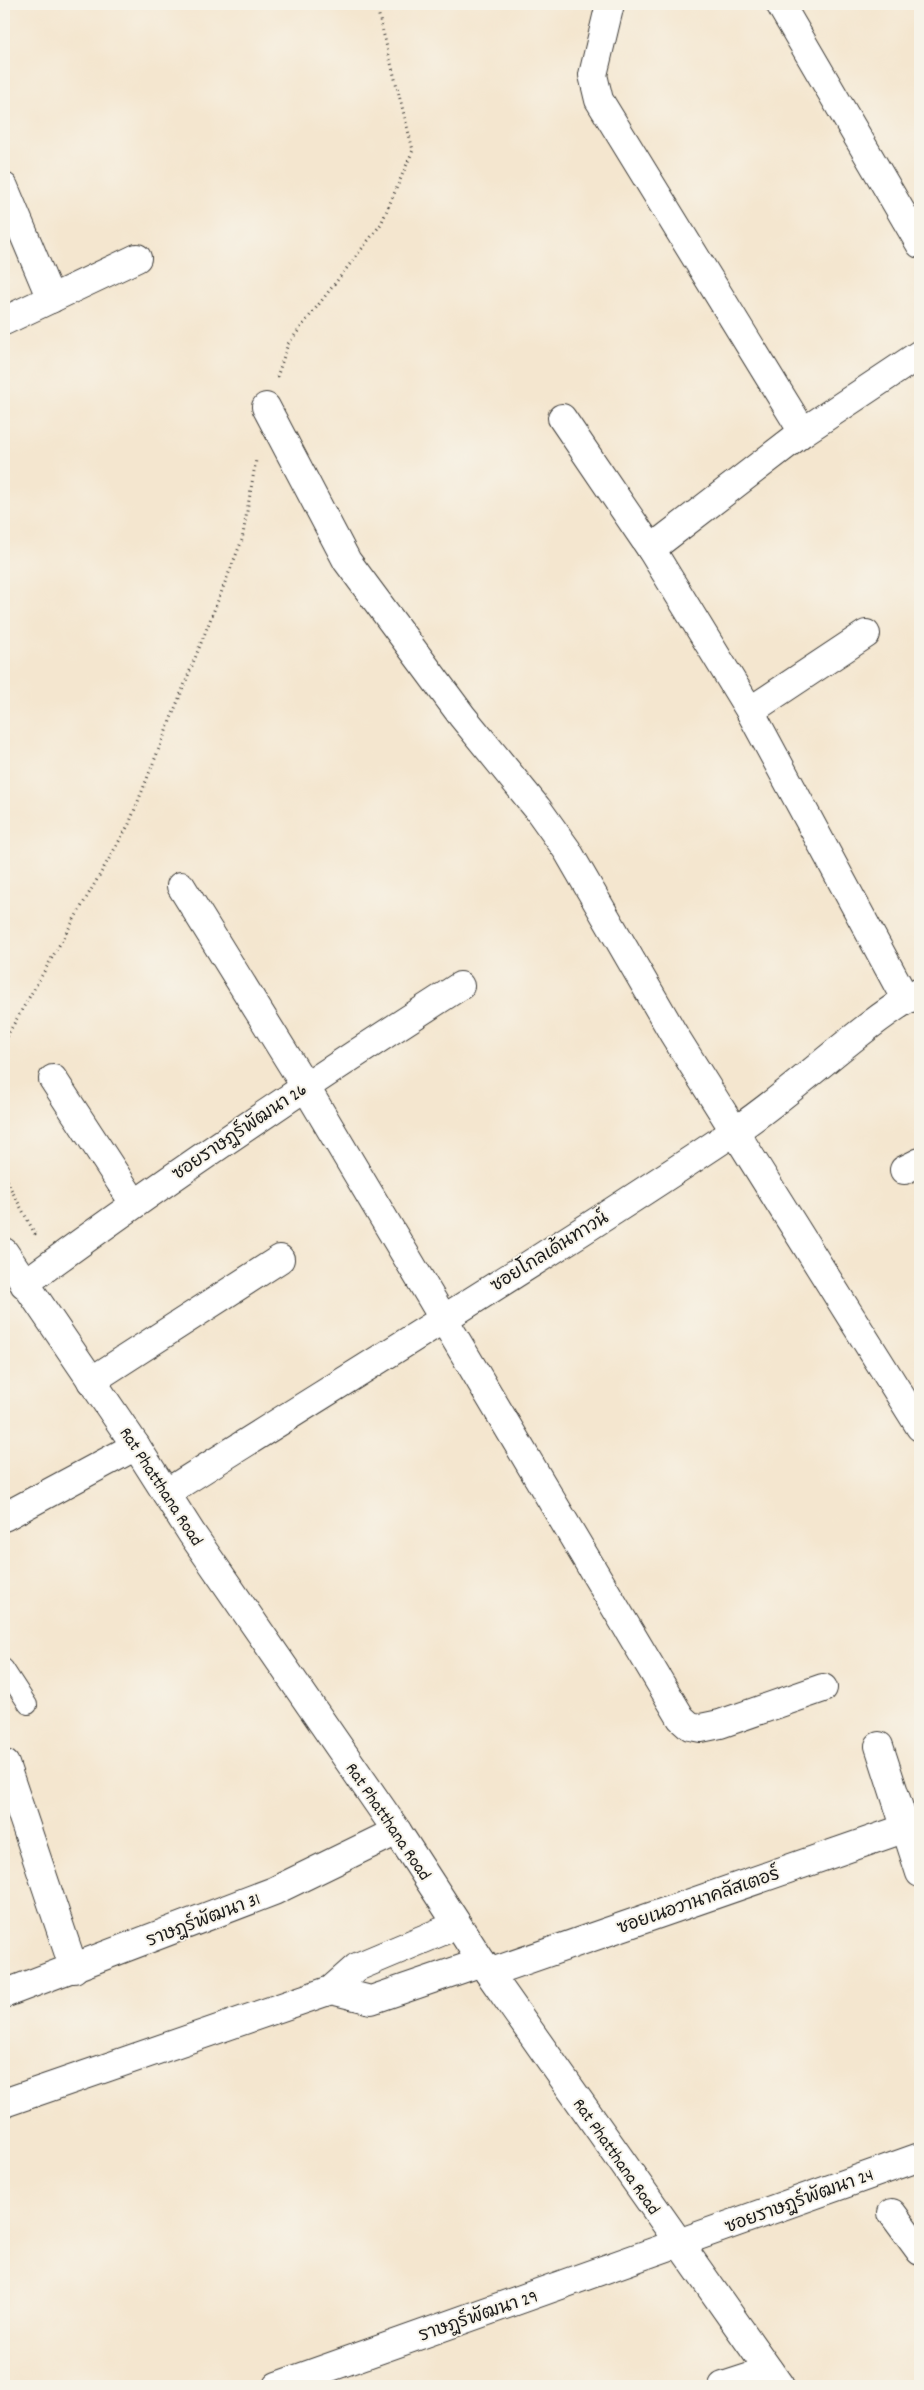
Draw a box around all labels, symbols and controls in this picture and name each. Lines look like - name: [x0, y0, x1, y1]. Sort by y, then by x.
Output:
- street label: ซอยราษฎร์พัฒนา 26: [166, 1076, 313, 1188]
- street label: ซอยโกลเด้นทาวน์: [485, 1204, 614, 1299]
- street label: Rat Phatthana Road: [112, 1423, 208, 1552]
- street label: Rat Phatthana Road: [338, 1758, 436, 1886]
- street label: ซอยเนอวานาคลัสเตอร์: [613, 1860, 784, 1942]
- street label: ราษฎร์พัฒนา 31: [142, 1885, 264, 1955]
- street label: Rat Phatthana Road: [565, 2094, 665, 2221]
- street label: ซอยราษฎร์พัฒนา 24: [721, 2161, 878, 2241]
- street label: ราษฎร์พัฒนา 29: [415, 2282, 542, 2349]

